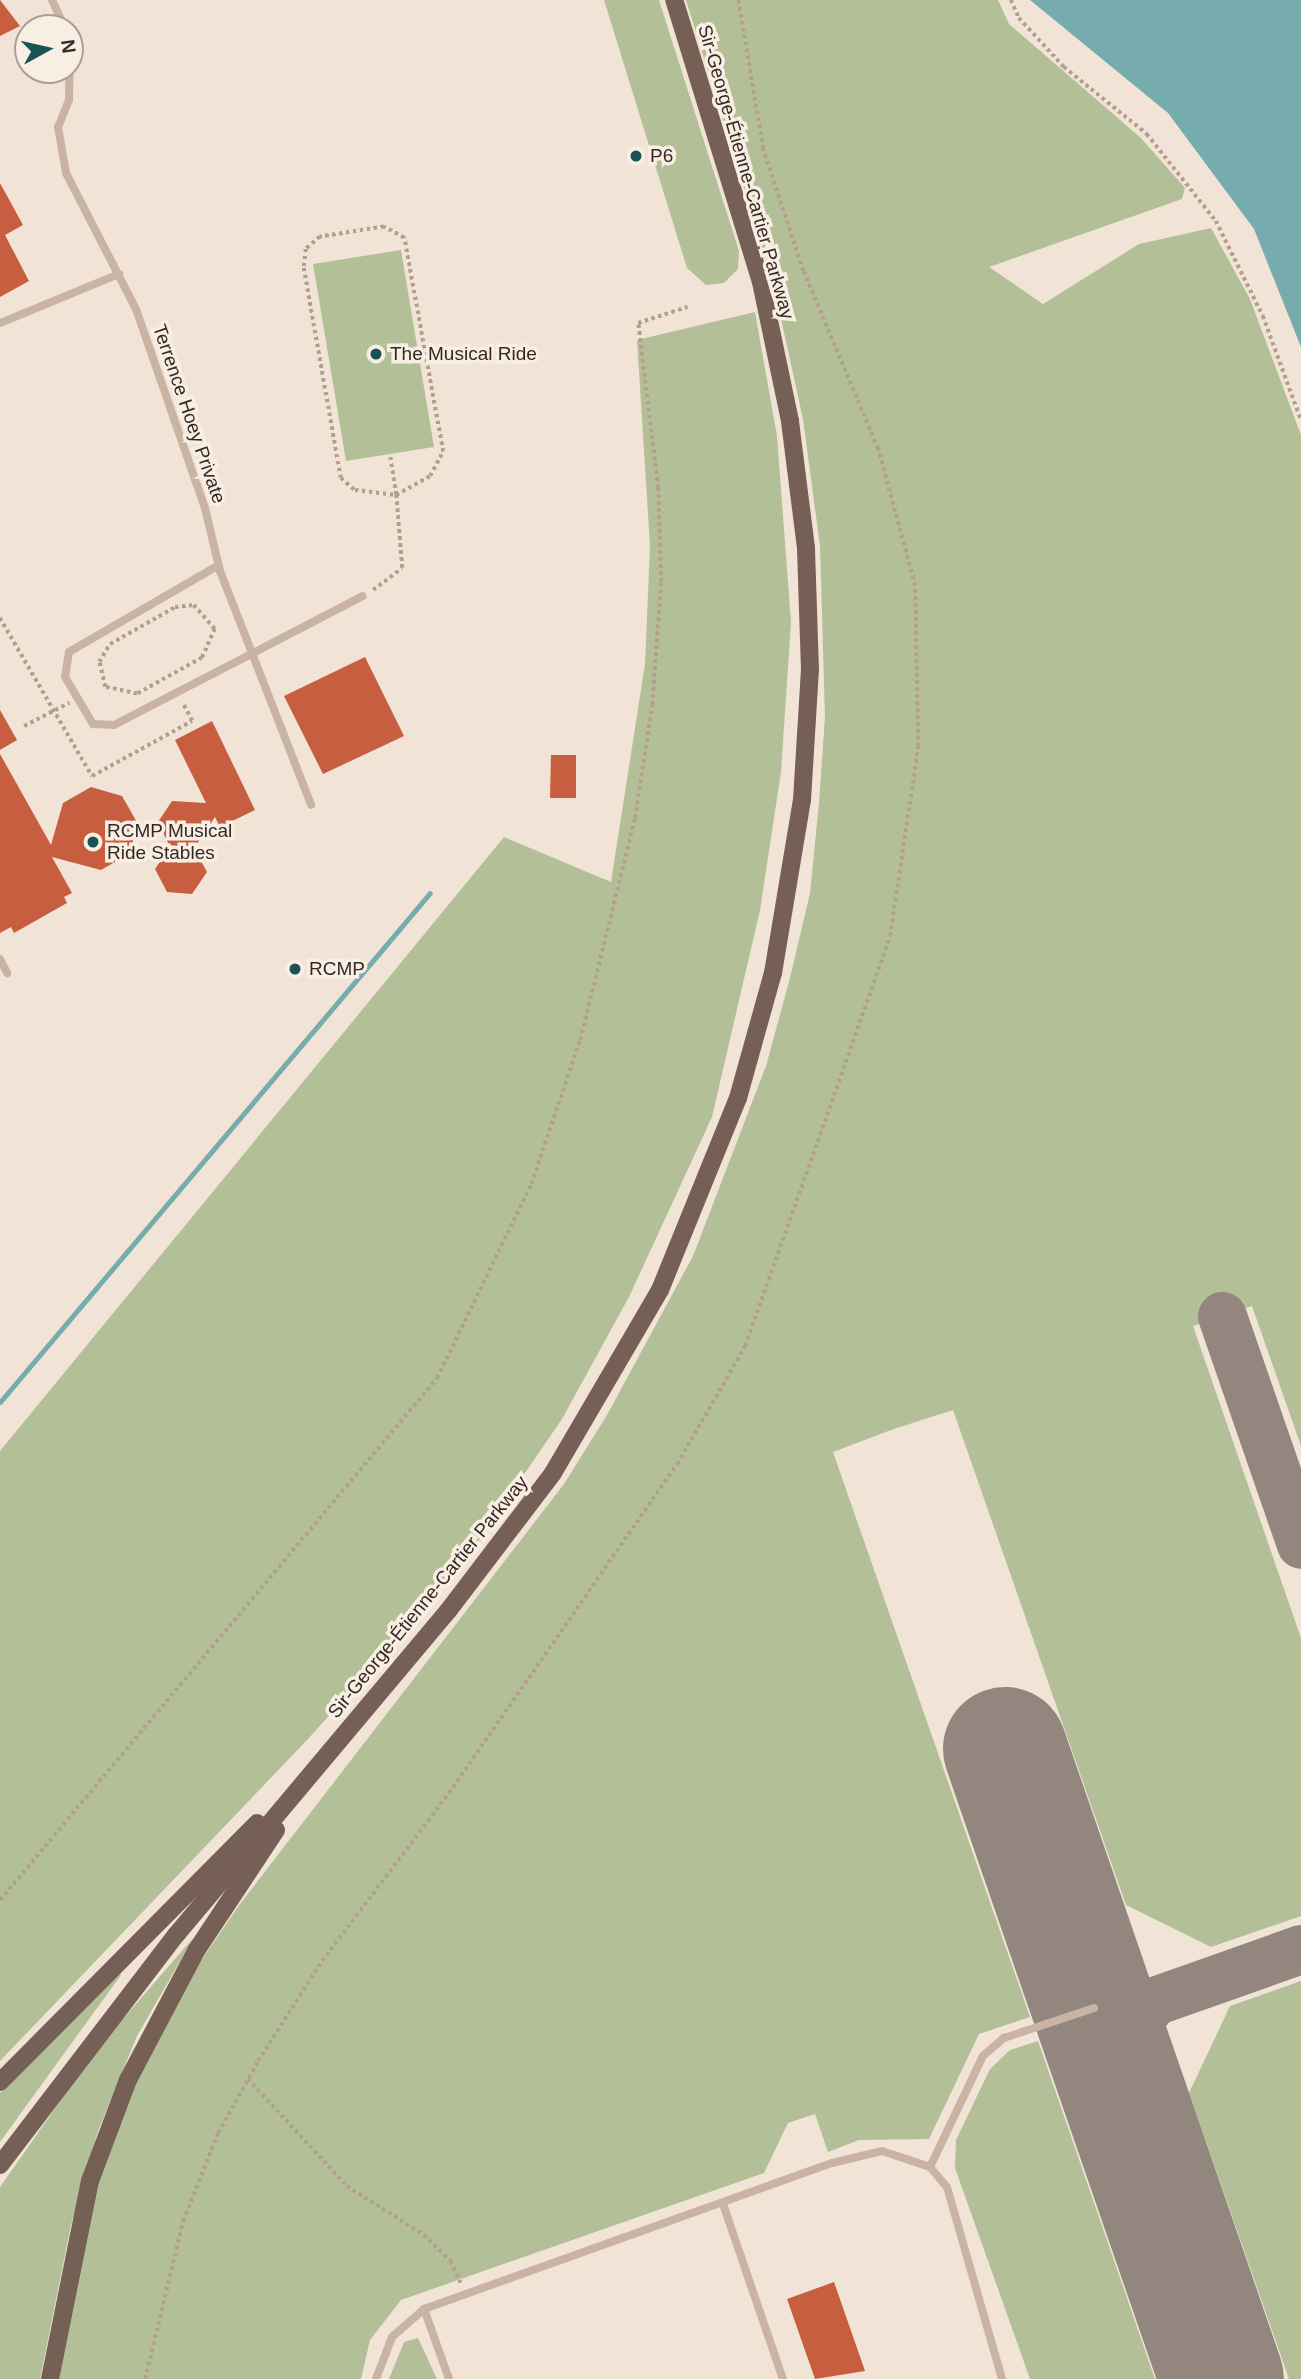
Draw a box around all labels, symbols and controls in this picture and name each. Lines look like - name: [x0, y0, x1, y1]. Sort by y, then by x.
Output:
- north arrow: [14, 14, 84, 84]
- street label: Sir-George-Étienne-Cartier Parkway: [693, 22, 799, 322]
- text: N: [57, 38, 80, 55]
- place label: P6: [650, 145, 673, 167]
- marker: P6: [628, 148, 644, 164]
- street label: Terrence Hoey Private: [148, 321, 230, 507]
- place label: The Musical Ride: [390, 343, 537, 365]
- marker: The Musical Ride: [368, 346, 384, 362]
- place label: RCMP Musical Ride Stables: [107, 820, 233, 864]
- marker: RCMP Musical Ride Stables: [85, 834, 101, 850]
- place label: RCMP: [309, 958, 365, 980]
- marker: RCMP: [287, 961, 303, 977]
- street label: Sir-George-Étienne-Cartier Parkway: [323, 1471, 533, 1723]

